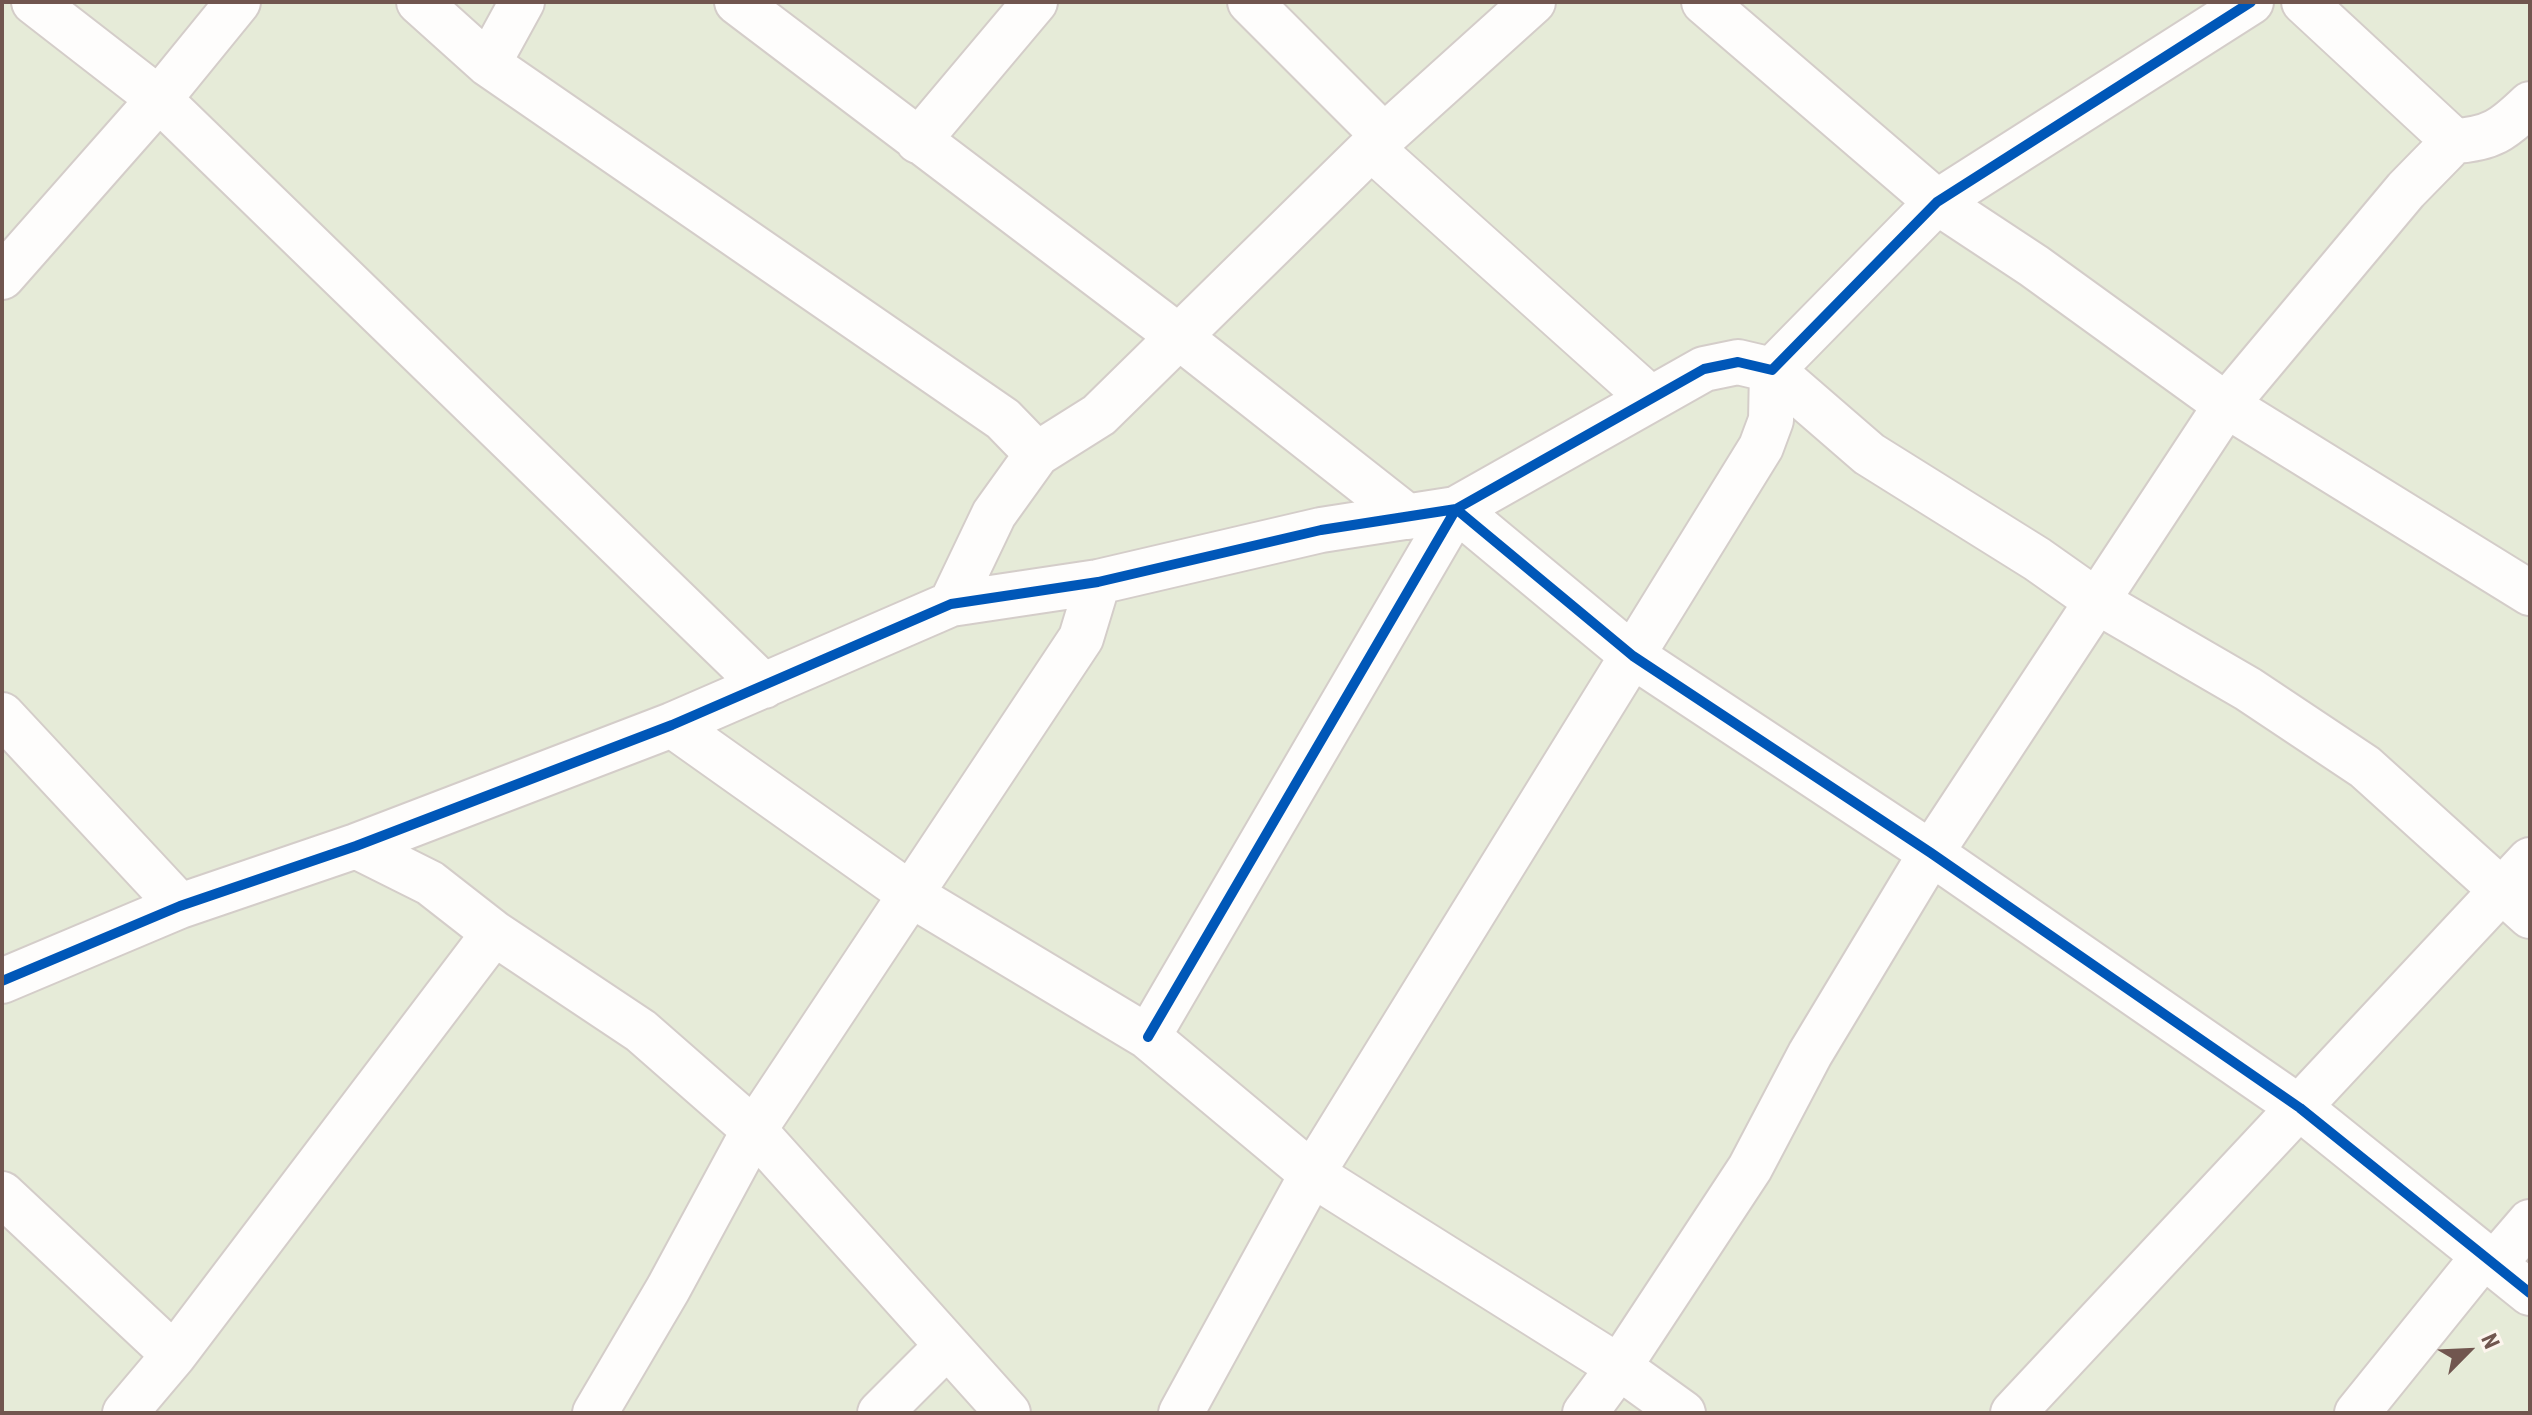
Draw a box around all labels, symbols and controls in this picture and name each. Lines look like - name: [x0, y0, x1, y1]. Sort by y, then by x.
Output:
- north arrow: [2428, 1311, 2508, 1391]
- text: N: [2476, 1330, 2505, 1352]

